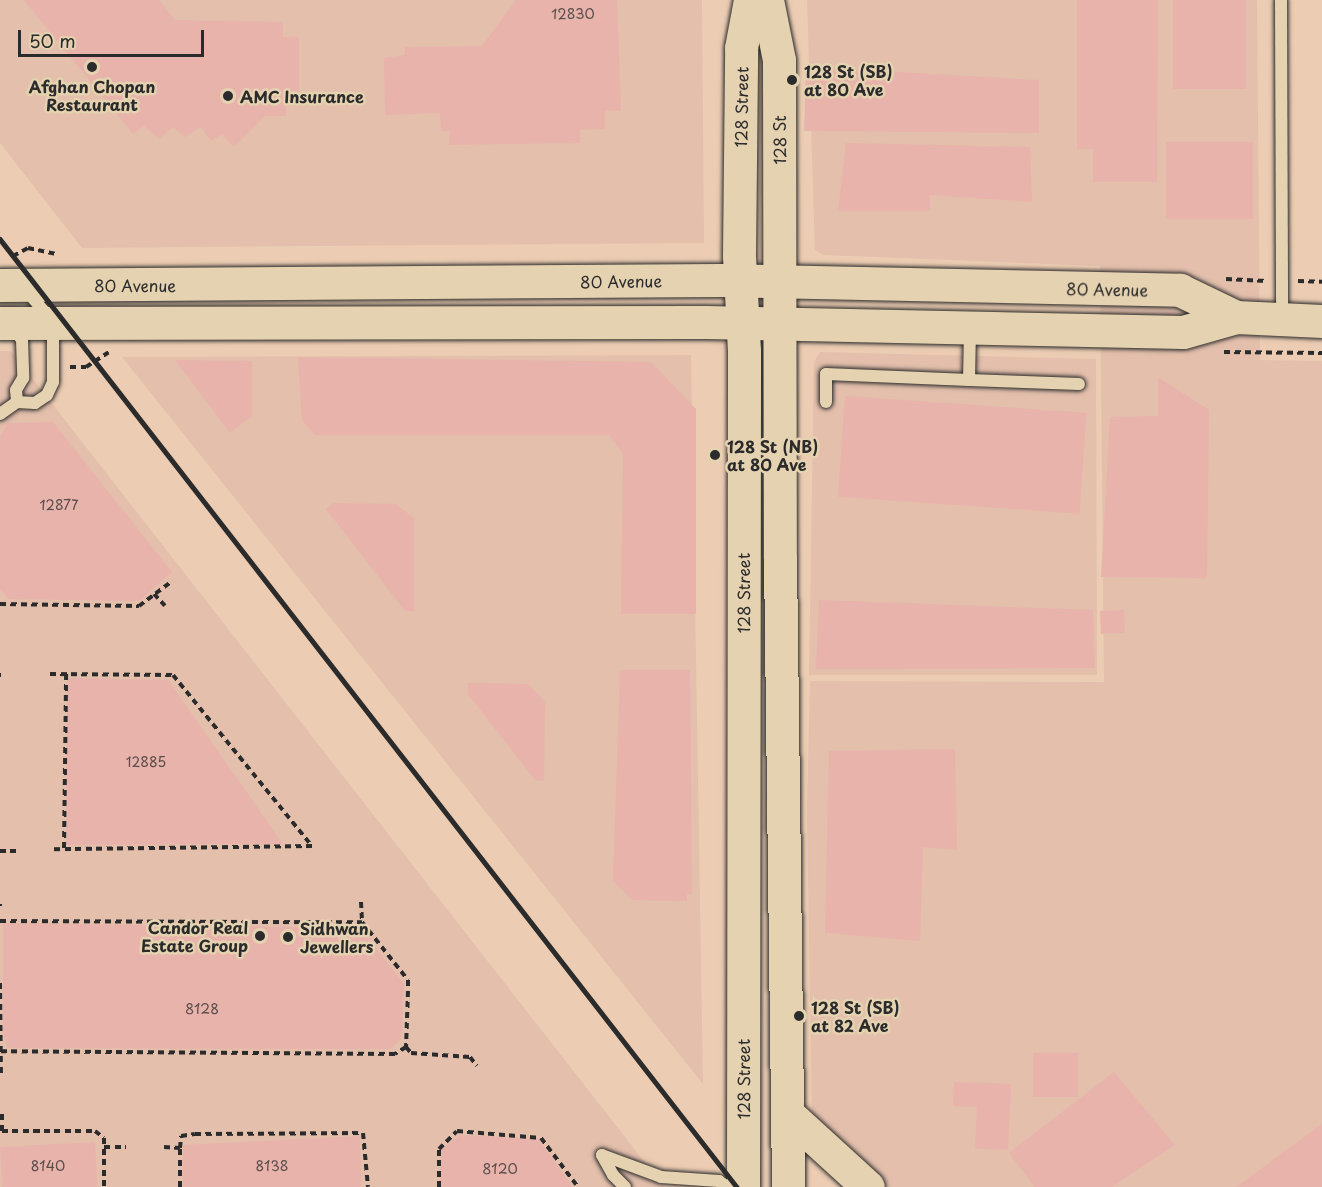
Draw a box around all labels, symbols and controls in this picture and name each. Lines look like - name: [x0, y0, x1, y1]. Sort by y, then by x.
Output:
- house number: 12830: [551, 6, 595, 22]
- scale bar: [21, 18, 207, 56]
- text: 50 m: [29, 27, 76, 54]
- marker: Afghan Chopan Restaurant: [85, 60, 99, 74]
- place label: 128 St (SB) at 80 Ave: [804, 61, 894, 99]
- street label: 128 Street: [731, 66, 751, 148]
- marker: 128 St (SB) at 80 Ave: [785, 73, 799, 87]
- place label: Afghan Chopan Restaurant: [29, 76, 155, 114]
- place label: AMC Insurance: [240, 86, 364, 106]
- marker: AMC Insurance: [221, 89, 235, 103]
- street label: 128 St: [769, 115, 789, 165]
- street label: 80 Avenue: [580, 271, 662, 291]
- street label: 80 Avenue: [94, 275, 176, 295]
- street label: 80 Avenue: [1066, 279, 1148, 299]
- place label: 128 St (NB) at 80 Ave: [727, 436, 819, 474]
- marker: 128 St (NB) at 80 Ave: [708, 448, 722, 462]
- house number: 12877: [40, 497, 78, 513]
- street label: 128 Street: [733, 552, 753, 634]
- house number: 12885: [126, 754, 166, 770]
- place label: Candor Real Estate Group: [140, 917, 248, 955]
- place label: Sidhwan Jewellers: [300, 918, 373, 956]
- marker: Candor Real Estate Group: [253, 929, 267, 943]
- marker: Sidhwan Jewellers: [281, 930, 295, 944]
- place label: 128 St (SB) at 82 Ave: [811, 997, 901, 1035]
- house number: 8128: [185, 1001, 219, 1017]
- marker: 128 St (SB) at 82 Ave: [792, 1009, 806, 1023]
- street label: 128 Street: [733, 1038, 753, 1120]
- house number: 8140: [31, 1158, 65, 1174]
- house number: 8138: [256, 1158, 288, 1174]
- house number: 8120: [482, 1161, 518, 1177]

